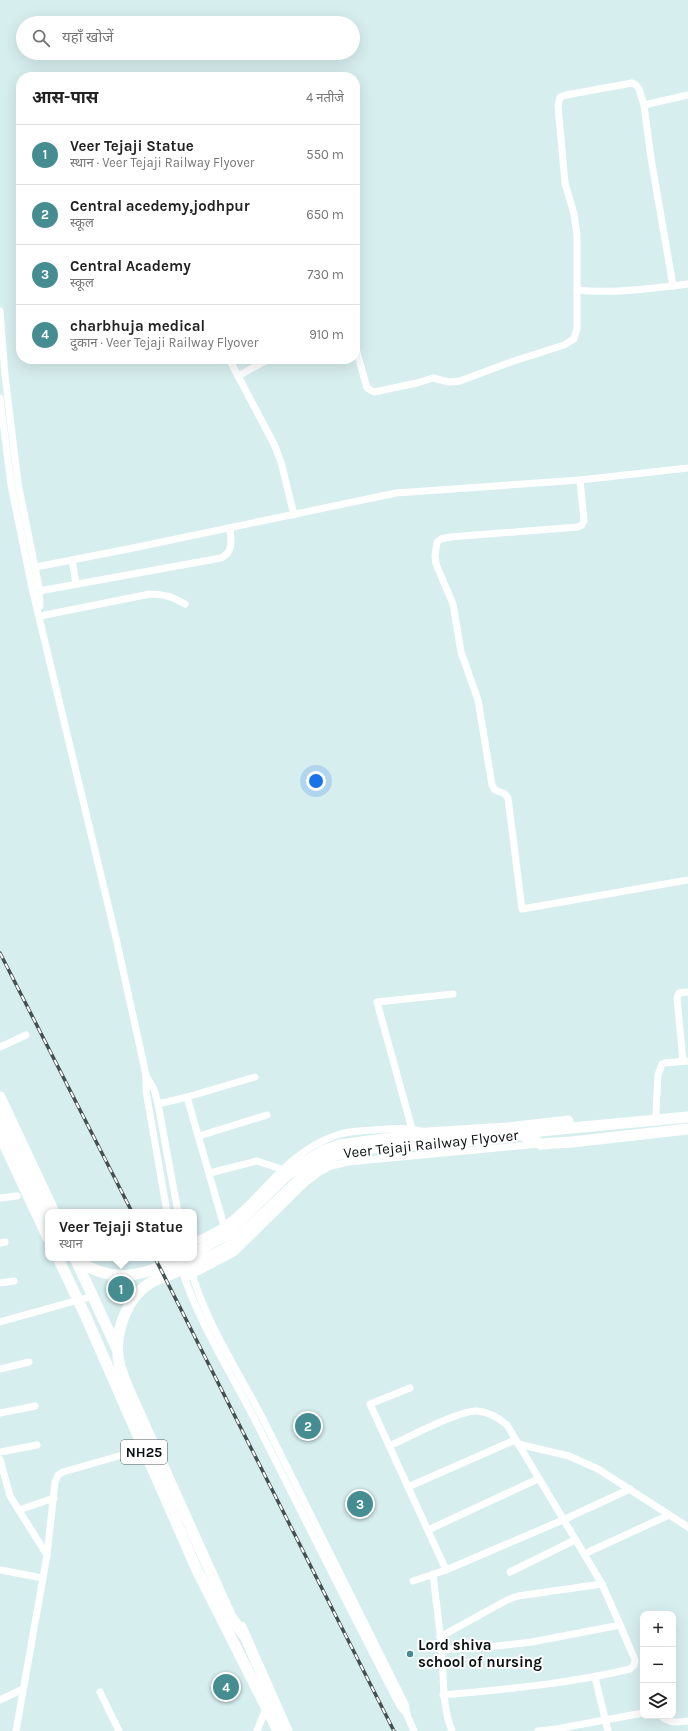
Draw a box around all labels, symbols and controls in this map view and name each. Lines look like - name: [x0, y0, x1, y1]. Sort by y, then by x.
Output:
- search box: [16, 16, 360, 60]
- icon: search: [30, 27, 52, 49]
- text: यहाँ खोजें: [62, 28, 113, 46]
- text: आस-पास: [32, 87, 98, 107]
- text: 4 नतीजे: [306, 90, 344, 105]
- text: Veer Tejaji Statue: [70, 137, 194, 155]
- text: 1: [43, 147, 47, 162]
- text: 550 m: [306, 147, 344, 162]
- text: स्थान · Veer Tejaji Railway Flyover: [70, 155, 255, 170]
- text: Central acedemy,jodhpur: [70, 197, 250, 215]
- text: 2: [41, 207, 49, 222]
- text: 650 m: [306, 207, 344, 222]
- text: स्कूल: [70, 215, 94, 230]
- text: Central Academy: [70, 257, 191, 275]
- text: 3: [41, 267, 49, 282]
- text: 730 m: [307, 267, 344, 282]
- text: स्कूल: [70, 275, 94, 290]
- text: charbhuja medical: [70, 317, 205, 335]
- text: 4: [41, 327, 49, 342]
- text: 910 m: [309, 327, 344, 342]
- text: दुकान · Veer Tejaji Railway Flyover: [70, 335, 258, 350]
- your location: [306, 771, 326, 791]
- street label: Veer Tejaji Railway Flyover: [343, 1126, 520, 1162]
- popup: [45, 1209, 197, 1261]
- text: Veer Tejaji Statue: [59, 1218, 183, 1236]
- text: स्थान: [59, 1236, 83, 1251]
- pin: 1: [108, 1274, 134, 1304]
- pin: 2: [295, 1411, 321, 1441]
- road number: NH25: [121, 1440, 167, 1464]
- pin: 3: [347, 1489, 373, 1519]
- map controls: [640, 1611, 676, 1719]
- button: +: [640, 1611, 676, 1647]
- place label: Lord shiva school of nursing: [418, 1636, 542, 1671]
- button: −: [640, 1647, 676, 1683]
- marker: Lord shiva school of nursing: [405, 1649, 415, 1659]
- pin: 4: [213, 1672, 239, 1702]
- button: layers: [640, 1683, 676, 1719]

